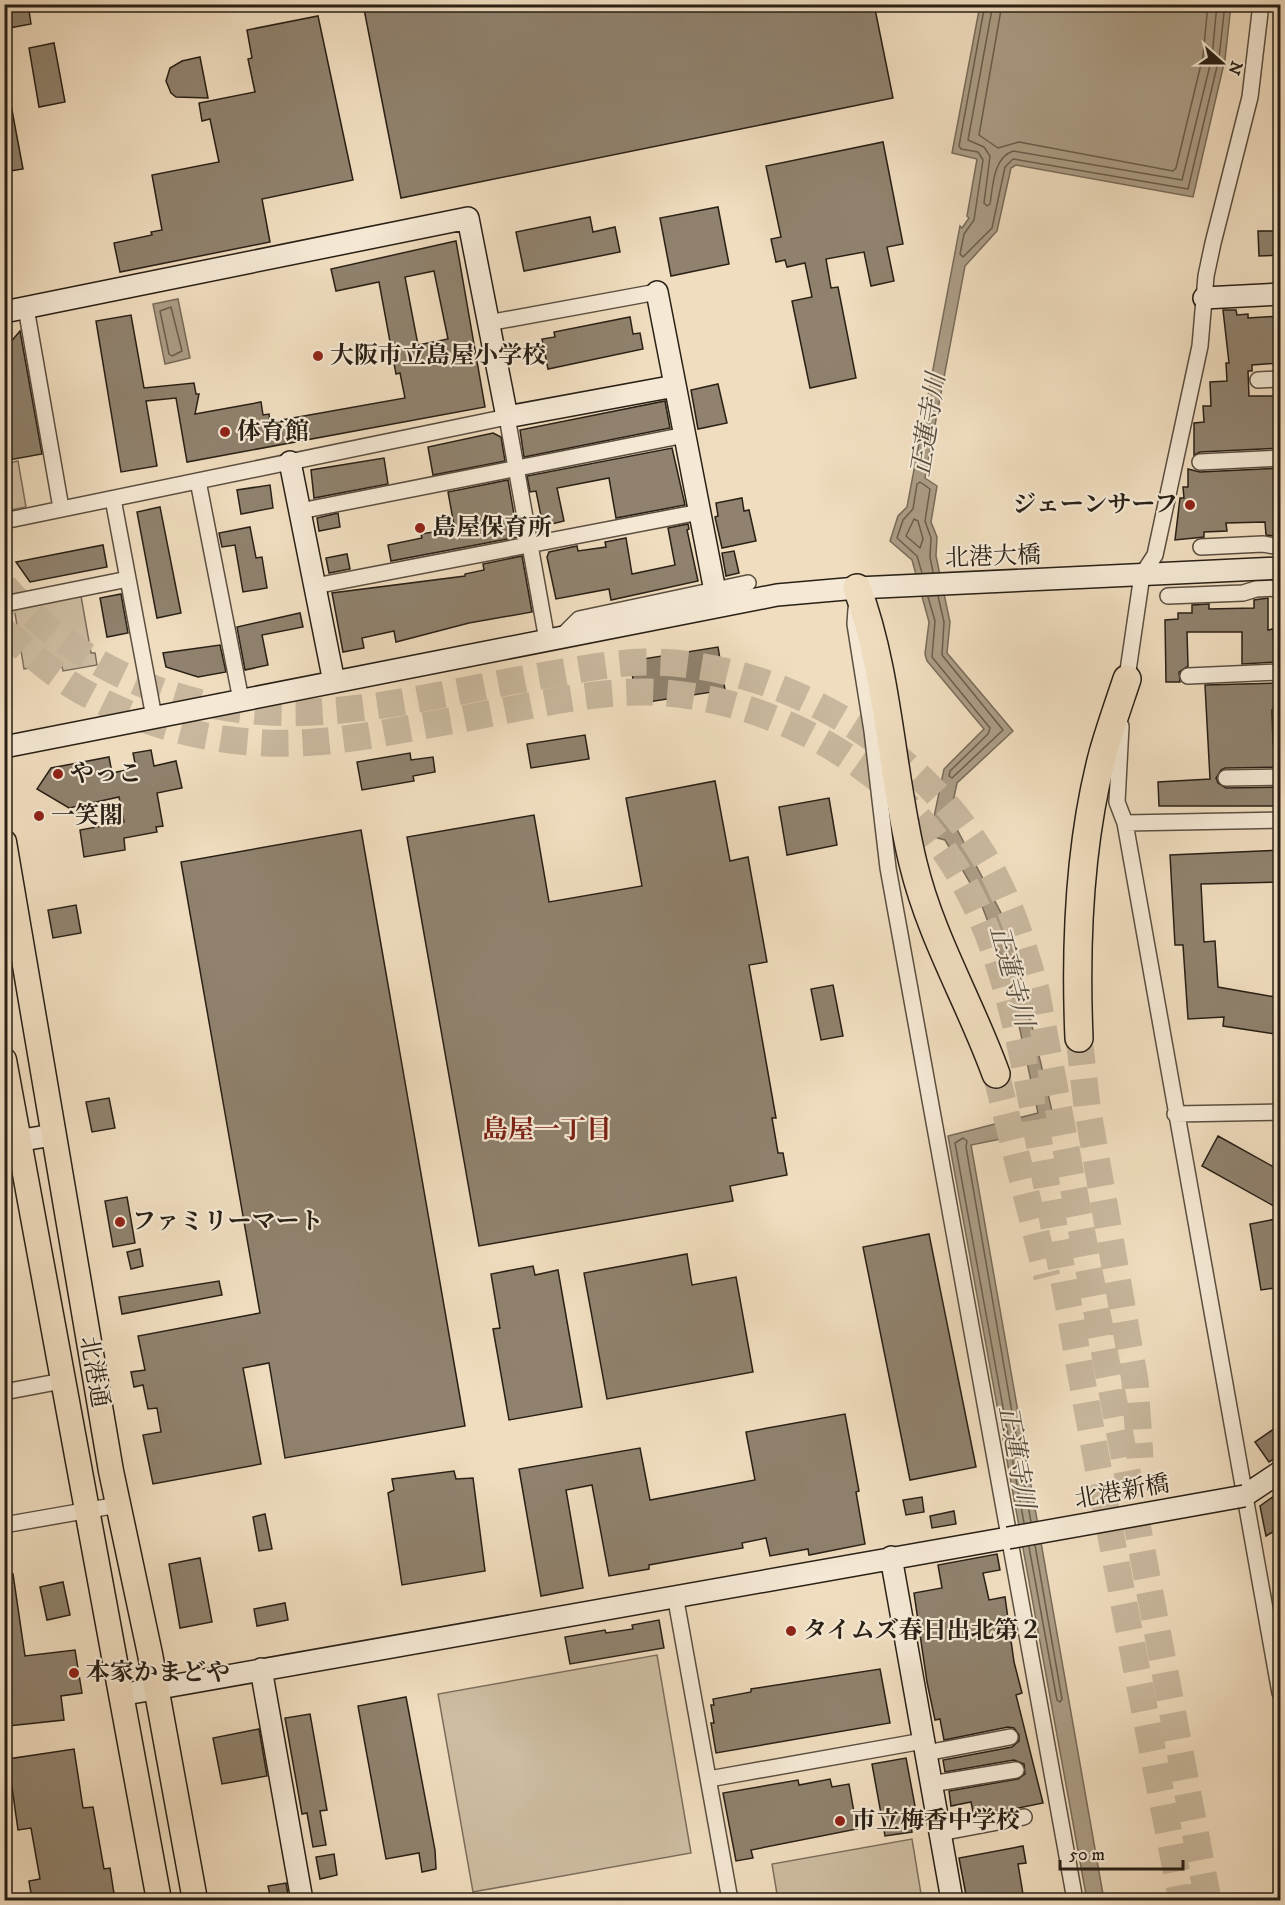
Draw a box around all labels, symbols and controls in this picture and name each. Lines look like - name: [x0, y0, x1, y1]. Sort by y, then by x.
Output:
- north arrow: [1192, 33, 1252, 93]
- text: N: [1223, 58, 1247, 78]
- place label: 大阪市立島屋小学校: [330, 341, 546, 371]
- marker: 大阪市立島屋小学校: [311, 349, 325, 363]
- water label: 正蓮寺川: [905, 368, 954, 479]
- place label: 体育館: [237, 417, 309, 447]
- marker: 体育館: [218, 425, 232, 439]
- place label: ジェーンサーフ: [1012, 490, 1178, 520]
- marker: ジェーンサーフ: [1183, 498, 1197, 512]
- place label: 島屋保育所: [432, 513, 552, 543]
- marker: 島屋保育所: [413, 521, 427, 535]
- street label: 北港大橋: [945, 540, 1041, 574]
- place label: やっこ: [70, 759, 142, 789]
- marker: やっこ: [51, 767, 65, 781]
- place label: 一笑閣: [51, 801, 123, 831]
- marker: 一笑閣: [32, 809, 46, 823]
- water label: 正蓮寺川: [982, 921, 1041, 1033]
- district label: 島屋一丁目: [482, 1114, 612, 1147]
- place label: ファミリーマート: [132, 1207, 324, 1237]
- marker: ファミリーマート: [113, 1215, 127, 1229]
- street label: 北港通: [73, 1334, 115, 1410]
- water label: 正蓮寺川: [991, 1403, 1042, 1514]
- street label: 北港新橋: [1072, 1469, 1172, 1515]
- place label: タイムズ春日出北第２: [803, 1616, 1043, 1646]
- marker: タイムズ春日出北第２: [784, 1624, 798, 1638]
- place label: 本家かまどや: [86, 1658, 230, 1688]
- marker: 本家かまどや: [67, 1666, 81, 1680]
- place label: 市立梅香中学校: [852, 1806, 1020, 1836]
- marker: 市立梅香中学校: [833, 1814, 847, 1828]
- scale bar: [1060, 1833, 1183, 1871]
- text: 50 m: [1069, 1844, 1105, 1866]

